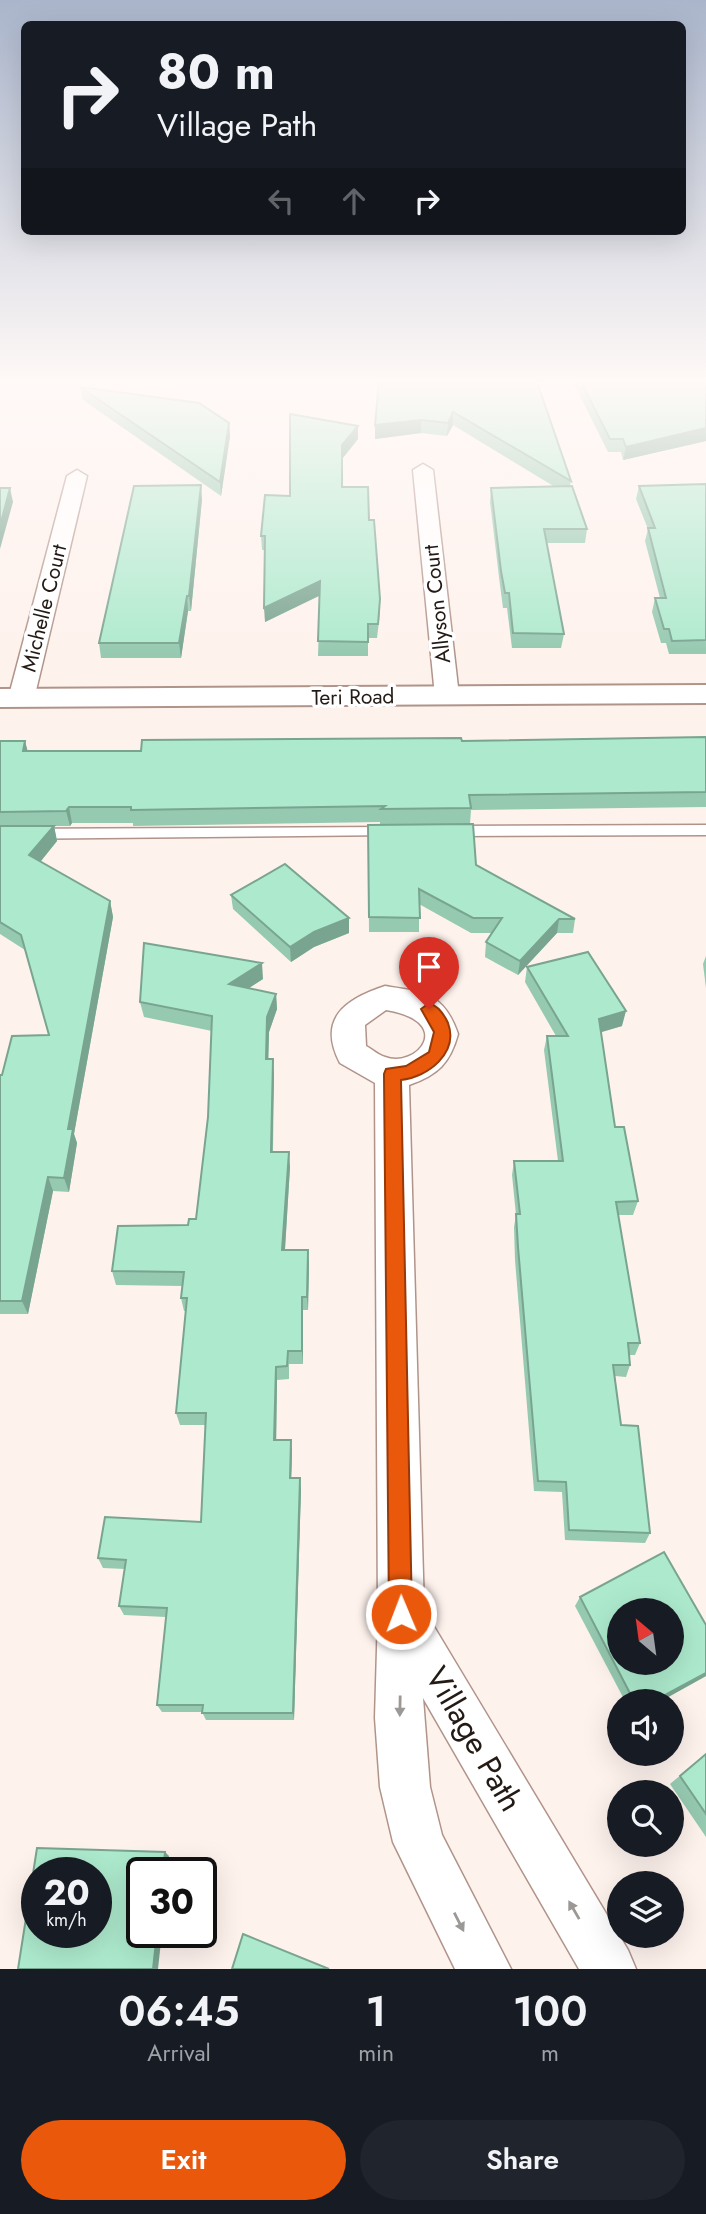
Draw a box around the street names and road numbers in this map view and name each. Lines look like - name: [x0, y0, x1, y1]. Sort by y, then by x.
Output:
- street label: Michelle Court: [14, 541, 74, 675]
- street label: Allyson Court: [416, 543, 458, 665]
- street label: Teri Road: [311, 681, 395, 713]
- street label: Village Path: [414, 1658, 534, 1820]

